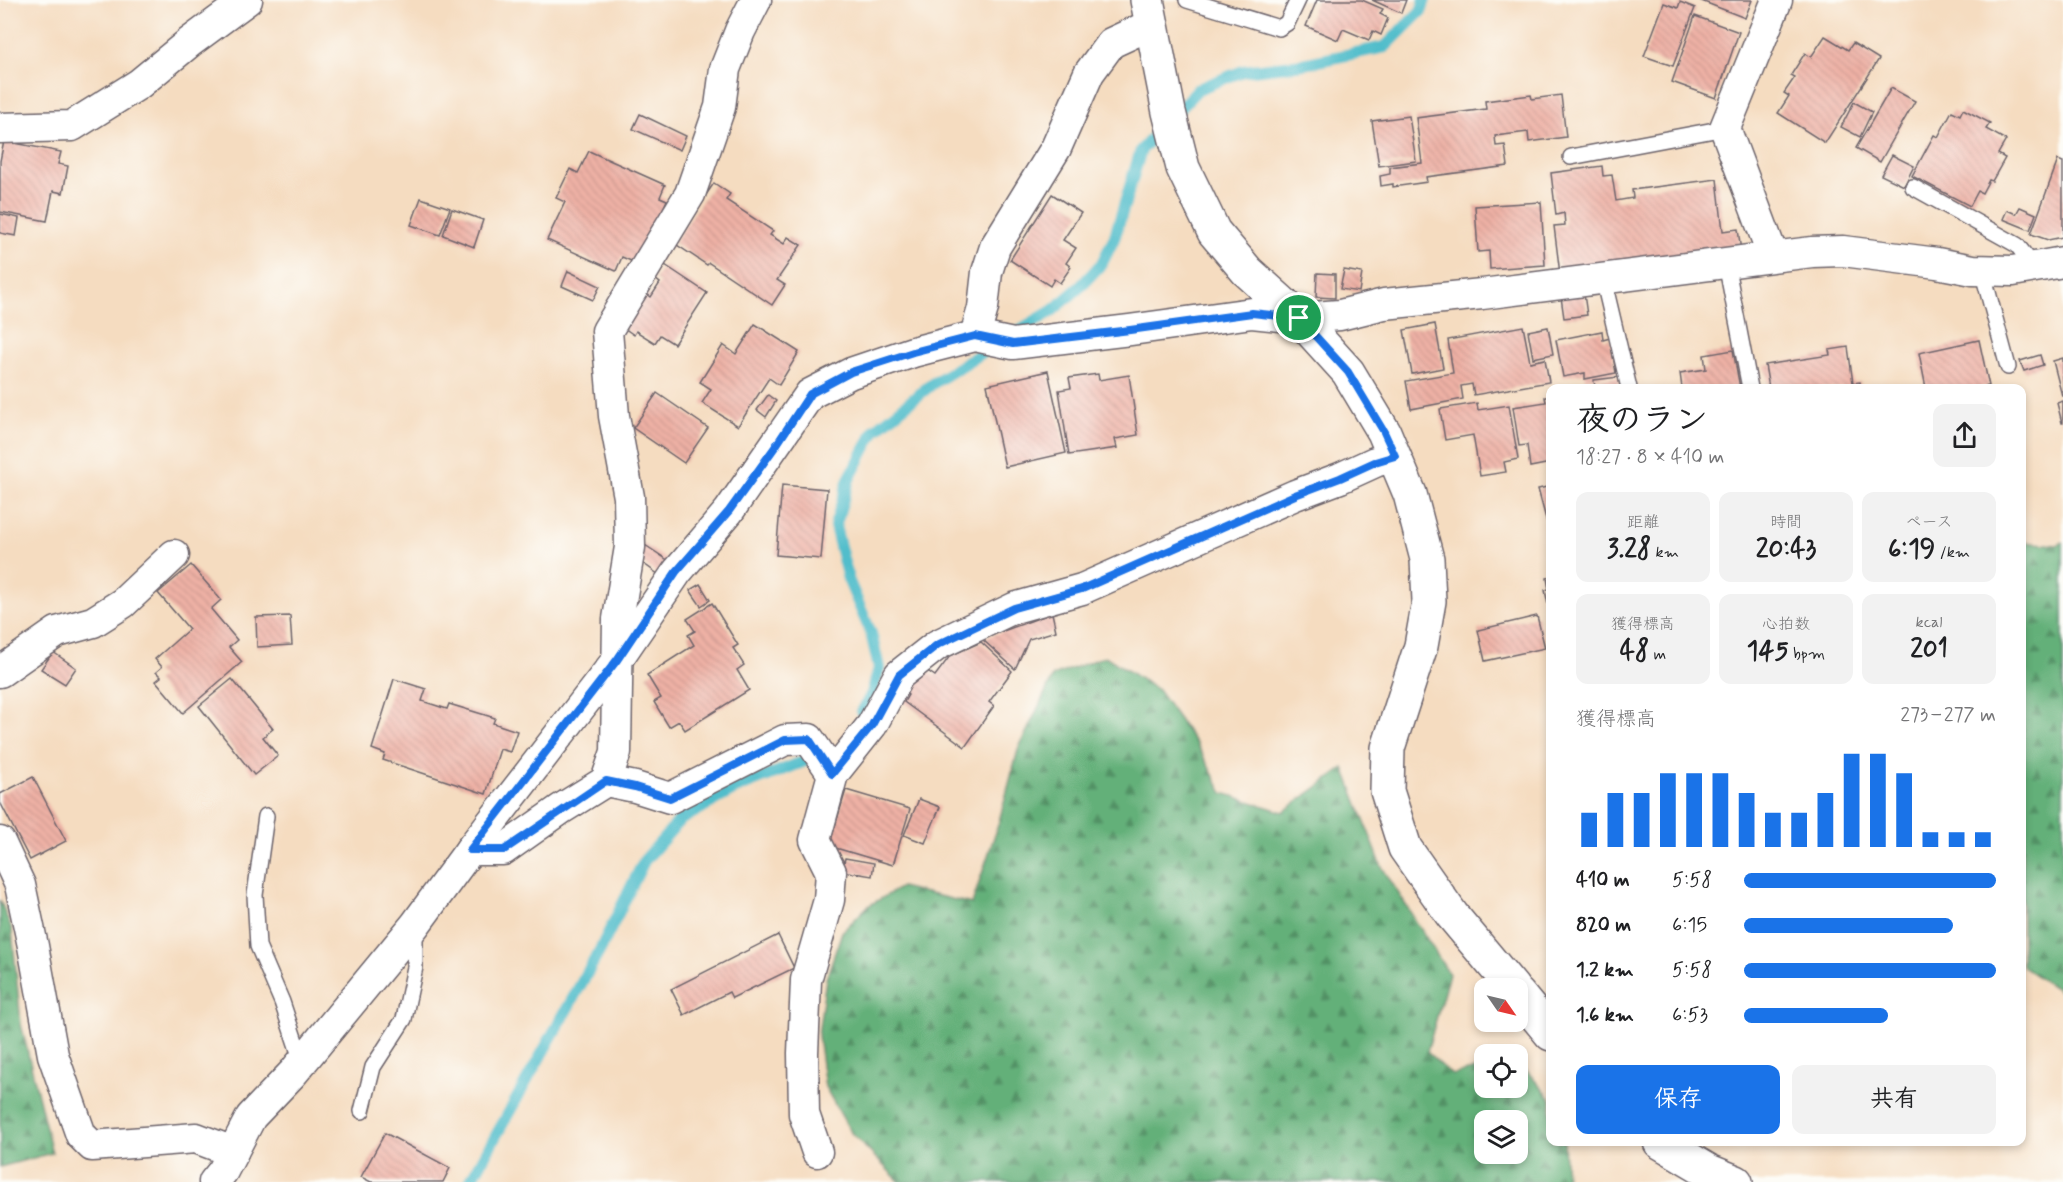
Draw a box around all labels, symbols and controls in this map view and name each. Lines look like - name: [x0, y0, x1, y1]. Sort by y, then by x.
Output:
- pin: [1273, 292, 1324, 343]
- icon: arrive: [1282, 301, 1315, 334]
- text: 夜のラン: [1576, 399, 1708, 443]
- button: share: [1933, 404, 1996, 467]
- text: 18:27 · 8 × 410 m: [1576, 444, 1724, 471]
- text: 距離: [1627, 512, 1659, 533]
- text: 時間: [1770, 512, 1802, 533]
- text: ペース: [1905, 512, 1953, 533]
- text: 3.28: [1607, 533, 1651, 567]
- text: 20:43: [1756, 533, 1816, 567]
- text: 6:19: [1888, 533, 1935, 567]
- text: km: [1651, 542, 1679, 563]
- text: /km: [1935, 542, 1970, 563]
- text: kcal: [1916, 612, 1942, 633]
- text: 獲得標高: [1611, 614, 1675, 635]
- text: 心拍数: [1762, 614, 1810, 635]
- text: 201: [1910, 633, 1948, 667]
- text: 48: [1620, 635, 1649, 669]
- text: 145: [1747, 635, 1789, 669]
- text: m: [1649, 644, 1666, 665]
- text: bpm: [1789, 644, 1825, 665]
- text: 273–277 m: [1900, 702, 1996, 729]
- text: 獲得標高: [1576, 706, 1656, 733]
- text: 410 m: [1576, 867, 1630, 894]
- text: 5:58: [1672, 867, 1712, 894]
- text: 820 m: [1576, 912, 1631, 939]
- text: 6:15: [1672, 912, 1707, 939]
- text: 1.2 km: [1576, 957, 1633, 984]
- text: 5:58: [1672, 957, 1712, 984]
- north arrow: [1474, 978, 1528, 1032]
- map controls: [1474, 978, 1528, 1164]
- text: 1.6 km: [1576, 1002, 1634, 1029]
- text: 6:53: [1672, 1002, 1708, 1029]
- button: locate: [1474, 1044, 1528, 1098]
- button: 保存: [1576, 1065, 1780, 1134]
- button: 共有: [1792, 1065, 1996, 1134]
- button: layers: [1474, 1110, 1528, 1164]

